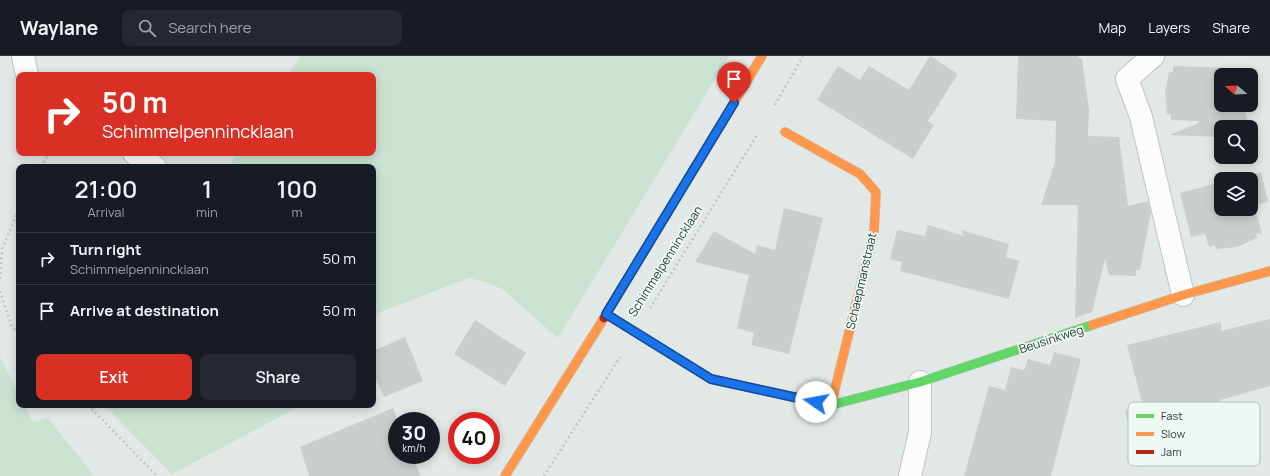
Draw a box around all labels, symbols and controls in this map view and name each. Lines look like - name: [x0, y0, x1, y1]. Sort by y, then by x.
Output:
- search box: [122, 10, 402, 46]
- text: Waylane: [20, 15, 98, 41]
- icon: search: [136, 17, 158, 39]
- text: Search here: [168, 17, 252, 38]
- text: Map: [1098, 18, 1126, 37]
- text: Layers: [1148, 18, 1190, 37]
- text: Share: [1212, 18, 1250, 37]
- pin: [717, 62, 751, 103]
- icon: arrive: [723, 68, 745, 90]
- north arrow: [1214, 68, 1258, 112]
- map controls: [1214, 68, 1258, 216]
- text: 50 m: [102, 83, 168, 121]
- icon: right: [36, 88, 88, 140]
- text: Schimmelpennincklaan: [102, 119, 294, 143]
- button: search: [1214, 120, 1258, 164]
- text: 21:00: [75, 172, 137, 205]
- text: 1: [202, 172, 212, 205]
- text: 100: [276, 172, 317, 205]
- button: layers: [1214, 172, 1258, 216]
- street label: Schimmelpennincklaan: [624, 202, 706, 320]
- text: Arrival: [87, 203, 125, 221]
- text: min: [196, 203, 218, 221]
- text: m: [291, 203, 302, 221]
- street label: Schaepmanstraat: [842, 231, 880, 331]
- text: Turn right: [70, 239, 141, 260]
- icon: right: [36, 248, 58, 270]
- text: 50 m: [322, 248, 356, 269]
- text: Schimmelpennincklaan: [70, 260, 209, 278]
- icon: arrive: [36, 300, 58, 322]
- text: Arrive at destination: [70, 300, 219, 321]
- text: 50 m: [322, 300, 356, 321]
- street label: Beusinkweg: [1017, 321, 1085, 357]
- button: Exit: [36, 354, 192, 400]
- button: Share: [200, 354, 356, 400]
- position arrow: [795, 381, 837, 423]
- legend: [1128, 402, 1260, 466]
- text: Fast: [1161, 408, 1183, 423]
- speed limit sign: 40: [448, 412, 500, 464]
- text: 30: [402, 419, 426, 446]
- text: Slow: [1161, 426, 1186, 441]
- text: km/h: [402, 441, 426, 455]
- text: Jam: [1161, 444, 1182, 459]

